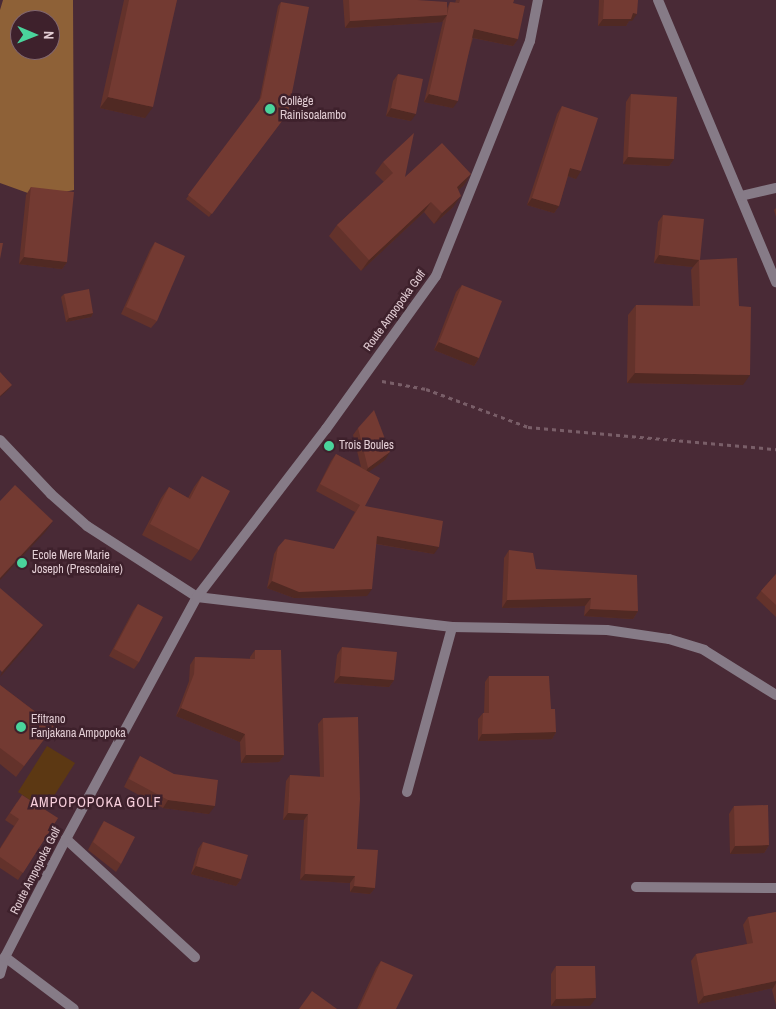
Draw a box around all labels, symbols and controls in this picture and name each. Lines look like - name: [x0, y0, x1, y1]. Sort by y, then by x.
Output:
- north arrow: [10, 10, 60, 60]
- text: N: [40, 31, 58, 40]
- place label: Collège Rainisoalambo: [280, 95, 346, 123]
- marker: Collège Rainisoalambo: [264, 103, 276, 115]
- street label: Route Ampopoka Golf: [361, 268, 429, 354]
- place label: Trois Boules: [339, 439, 394, 453]
- marker: Trois Boules: [323, 440, 335, 452]
- place label: Ecole Mere Marie Joseph (Prescolaire): [32, 549, 123, 577]
- marker: Ecole Mere Marie Joseph (Prescolaire): [16, 557, 28, 569]
- place label: Efitrano Fanjakana Ampopoka: [31, 713, 126, 741]
- marker: Efitrano Fanjakana Ampopoka: [15, 721, 27, 733]
- district label: AMPOPOPOKA GOLF: [28, 794, 164, 810]
- street label: Route Ampopoka Golf: [8, 825, 64, 917]

